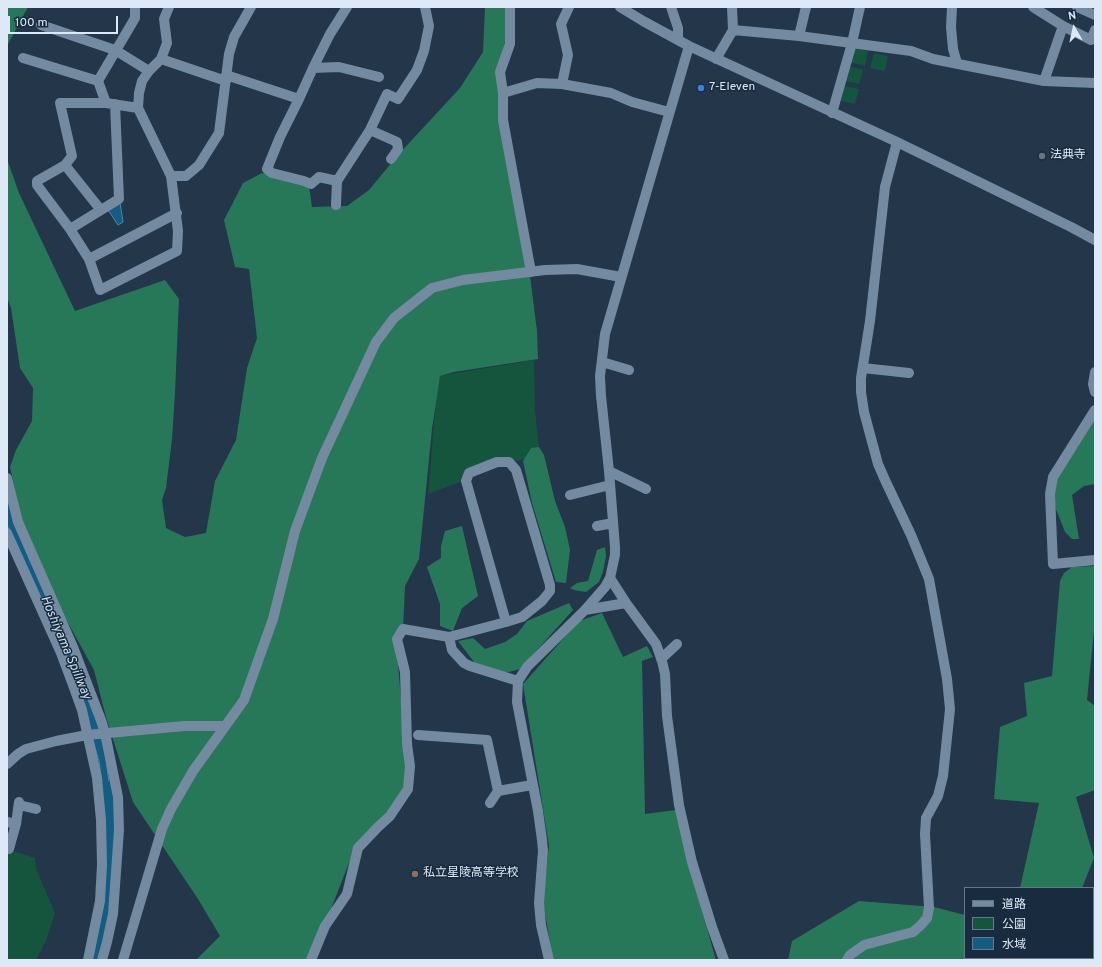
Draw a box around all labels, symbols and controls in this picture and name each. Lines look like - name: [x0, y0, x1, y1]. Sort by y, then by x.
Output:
- scale bar: [10, 8, 120, 34]
- north arrow: [1054, 8, 1094, 48]
- text: N: [1067, 9, 1077, 24]
- text: 100 m: [15, 15, 48, 31]
- place label: 7-Eleven: [709, 81, 755, 95]
- marker: 7-Eleven: [696, 83, 706, 93]
- place label: 法典寺: [1050, 149, 1086, 163]
- marker: 法典寺: [1037, 151, 1047, 161]
- water label: Hoshiyama Spillway: [36, 594, 94, 702]
- place label: 私立星陵高等学校: [423, 867, 519, 881]
- marker: 私立星陵高等学校: [410, 869, 420, 879]
- legend: [964, 887, 1094, 959]
- text: 道路: [1002, 897, 1026, 913]
- text: 公園: [1002, 917, 1026, 933]
- text: 水域: [1002, 937, 1026, 953]

